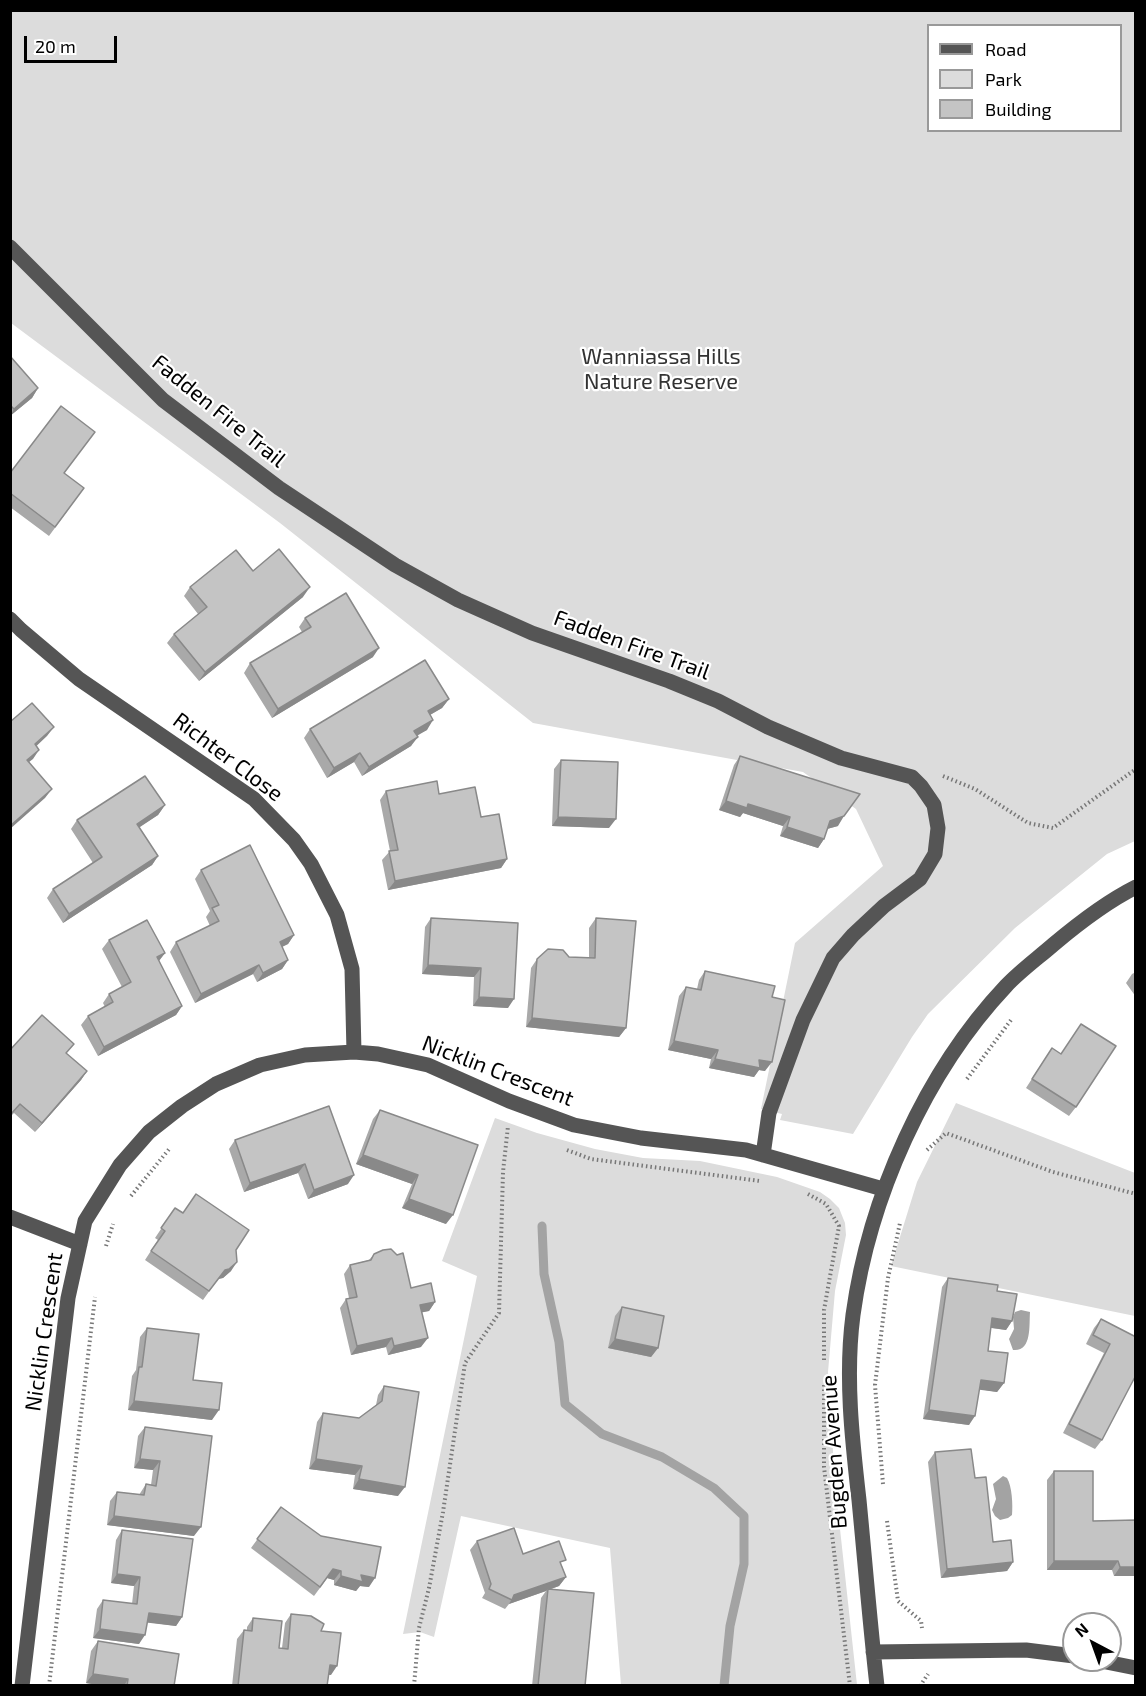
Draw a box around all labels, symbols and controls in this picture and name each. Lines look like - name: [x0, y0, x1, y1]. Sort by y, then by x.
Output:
- scale bar: [27, 24, 120, 62]
- legend: [927, 24, 1122, 132]
- text: 20 m: [35, 35, 76, 57]
- text: Road: [985, 38, 1026, 60]
- text: Park: [985, 68, 1022, 90]
- text: Building: [985, 98, 1052, 120]
- park label: Wanniassa Hills Nature Reserve: [581, 344, 741, 396]
- street label: Fadden Fire Trail: [147, 349, 291, 473]
- street label: Fadden Fire Trail: [550, 604, 714, 686]
- street label: Richter Close: [168, 707, 288, 807]
- street label: Nicklin Crescent: [418, 1030, 578, 1112]
- street label: Nicklin Crescent: [20, 1251, 68, 1413]
- street label: Bugden Avenue: [815, 1374, 853, 1530]
- north arrow: [1062, 1612, 1122, 1672]
- text: N: [1071, 1619, 1092, 1641]

